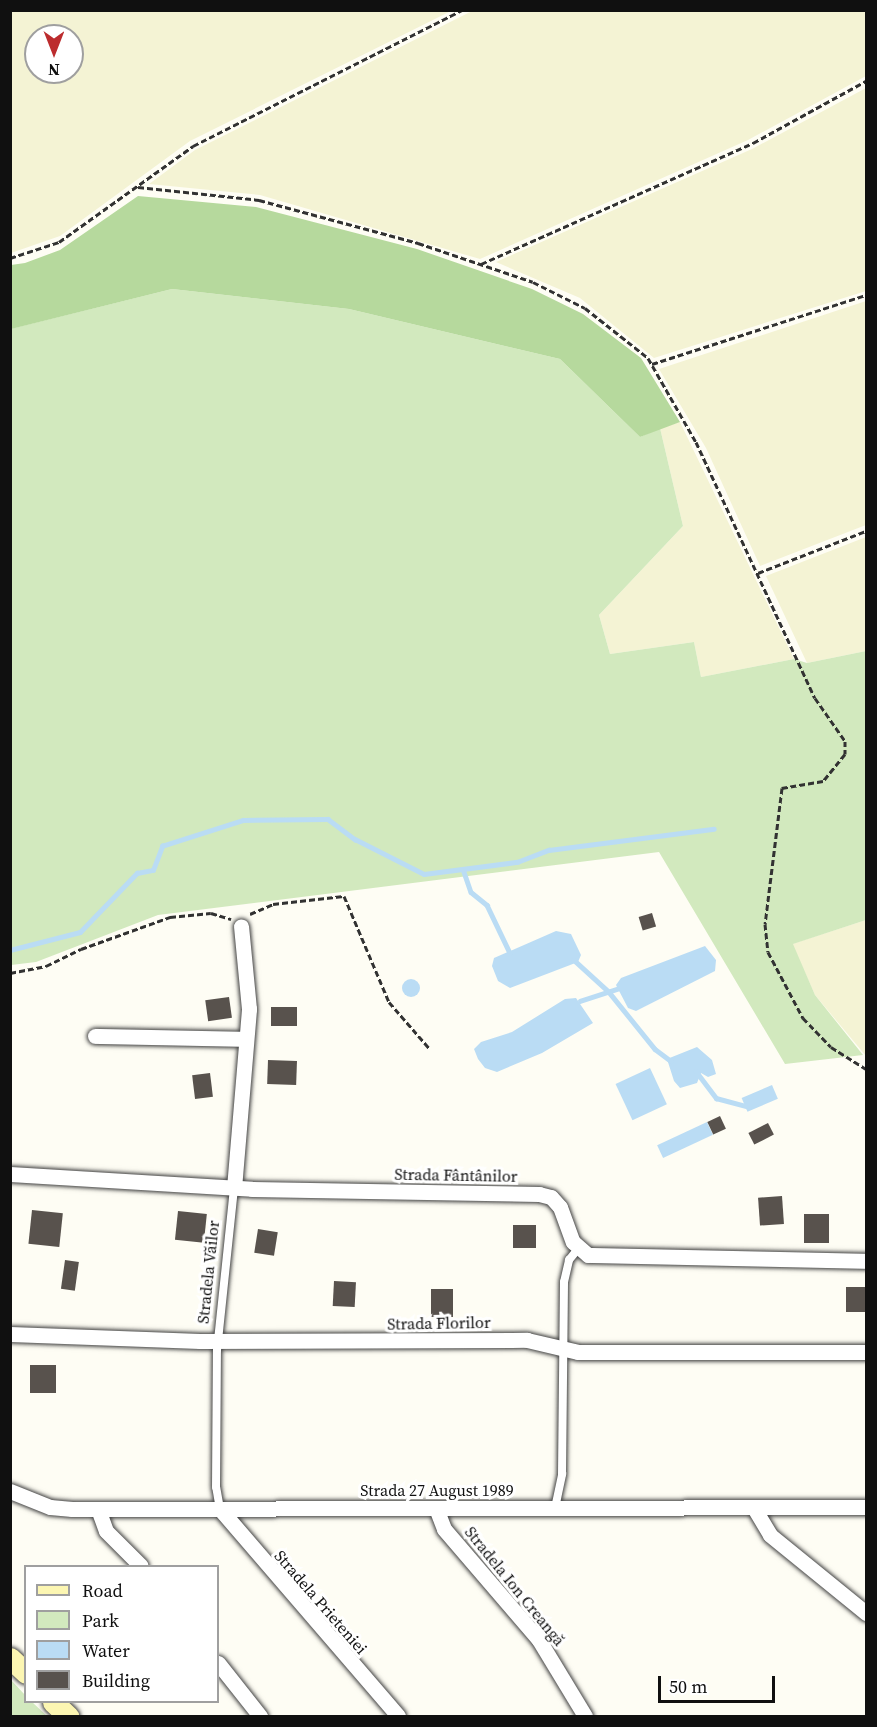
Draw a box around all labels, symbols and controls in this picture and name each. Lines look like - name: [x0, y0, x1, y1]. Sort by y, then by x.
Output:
- north arrow: [24, 24, 84, 84]
- text: N: [48, 59, 60, 81]
- street label: Strada Fântânilor: [394, 1164, 518, 1186]
- street label: Stradela Văilor: [193, 1219, 223, 1325]
- street label: Strada Florilor: [387, 1312, 491, 1334]
- street label: Strada 27 August 1989: [360, 1480, 514, 1500]
- street label: Stradela Ion Creangă: [461, 1522, 569, 1650]
- street label: Stradela Prieteniei: [271, 1546, 371, 1658]
- legend: [24, 1565, 219, 1703]
- text: Road: [82, 1578, 123, 1603]
- text: Park: [82, 1608, 119, 1633]
- text: Water: [82, 1638, 130, 1663]
- scale bar: [661, 1664, 778, 1702]
- text: Building: [82, 1668, 150, 1693]
- text: 50 m: [669, 1674, 707, 1699]

